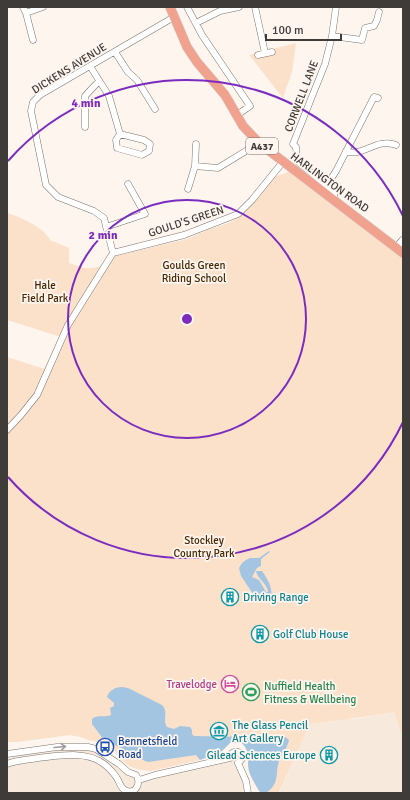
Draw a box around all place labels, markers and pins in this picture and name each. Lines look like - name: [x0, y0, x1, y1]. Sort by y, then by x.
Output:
- centre of rings: [180, 312, 194, 326]
- building icon: Driving Range: [220, 587, 240, 607]
- place label: Driving Range: [243, 591, 309, 604]
- building icon: Golf Club House: [250, 624, 270, 644]
- place label: Golf Club House: [273, 628, 349, 641]
- hotel icon: Travelodge: [220, 674, 240, 694]
- place label: Travelodge: [166, 678, 217, 691]
- place label: Nuffield Health Fitness & Wellbeing: [264, 680, 356, 706]
- sports icon: Nuffield Health Fitness & Wellbeing: [241, 682, 261, 702]
- place label: The Glass Pencil Art Gallery: [232, 719, 308, 745]
- museum icon: The Glass Pencil Art Gallery: [209, 721, 229, 741]
- place label: Bennetsfield Road: [118, 735, 177, 761]
- bus stop icon: Bennetsfield Road: [95, 737, 115, 757]
- building icon: Gilead Sciences Europe: [319, 745, 339, 765]
- place label: Gilead Sciences Europe: [207, 749, 316, 762]

